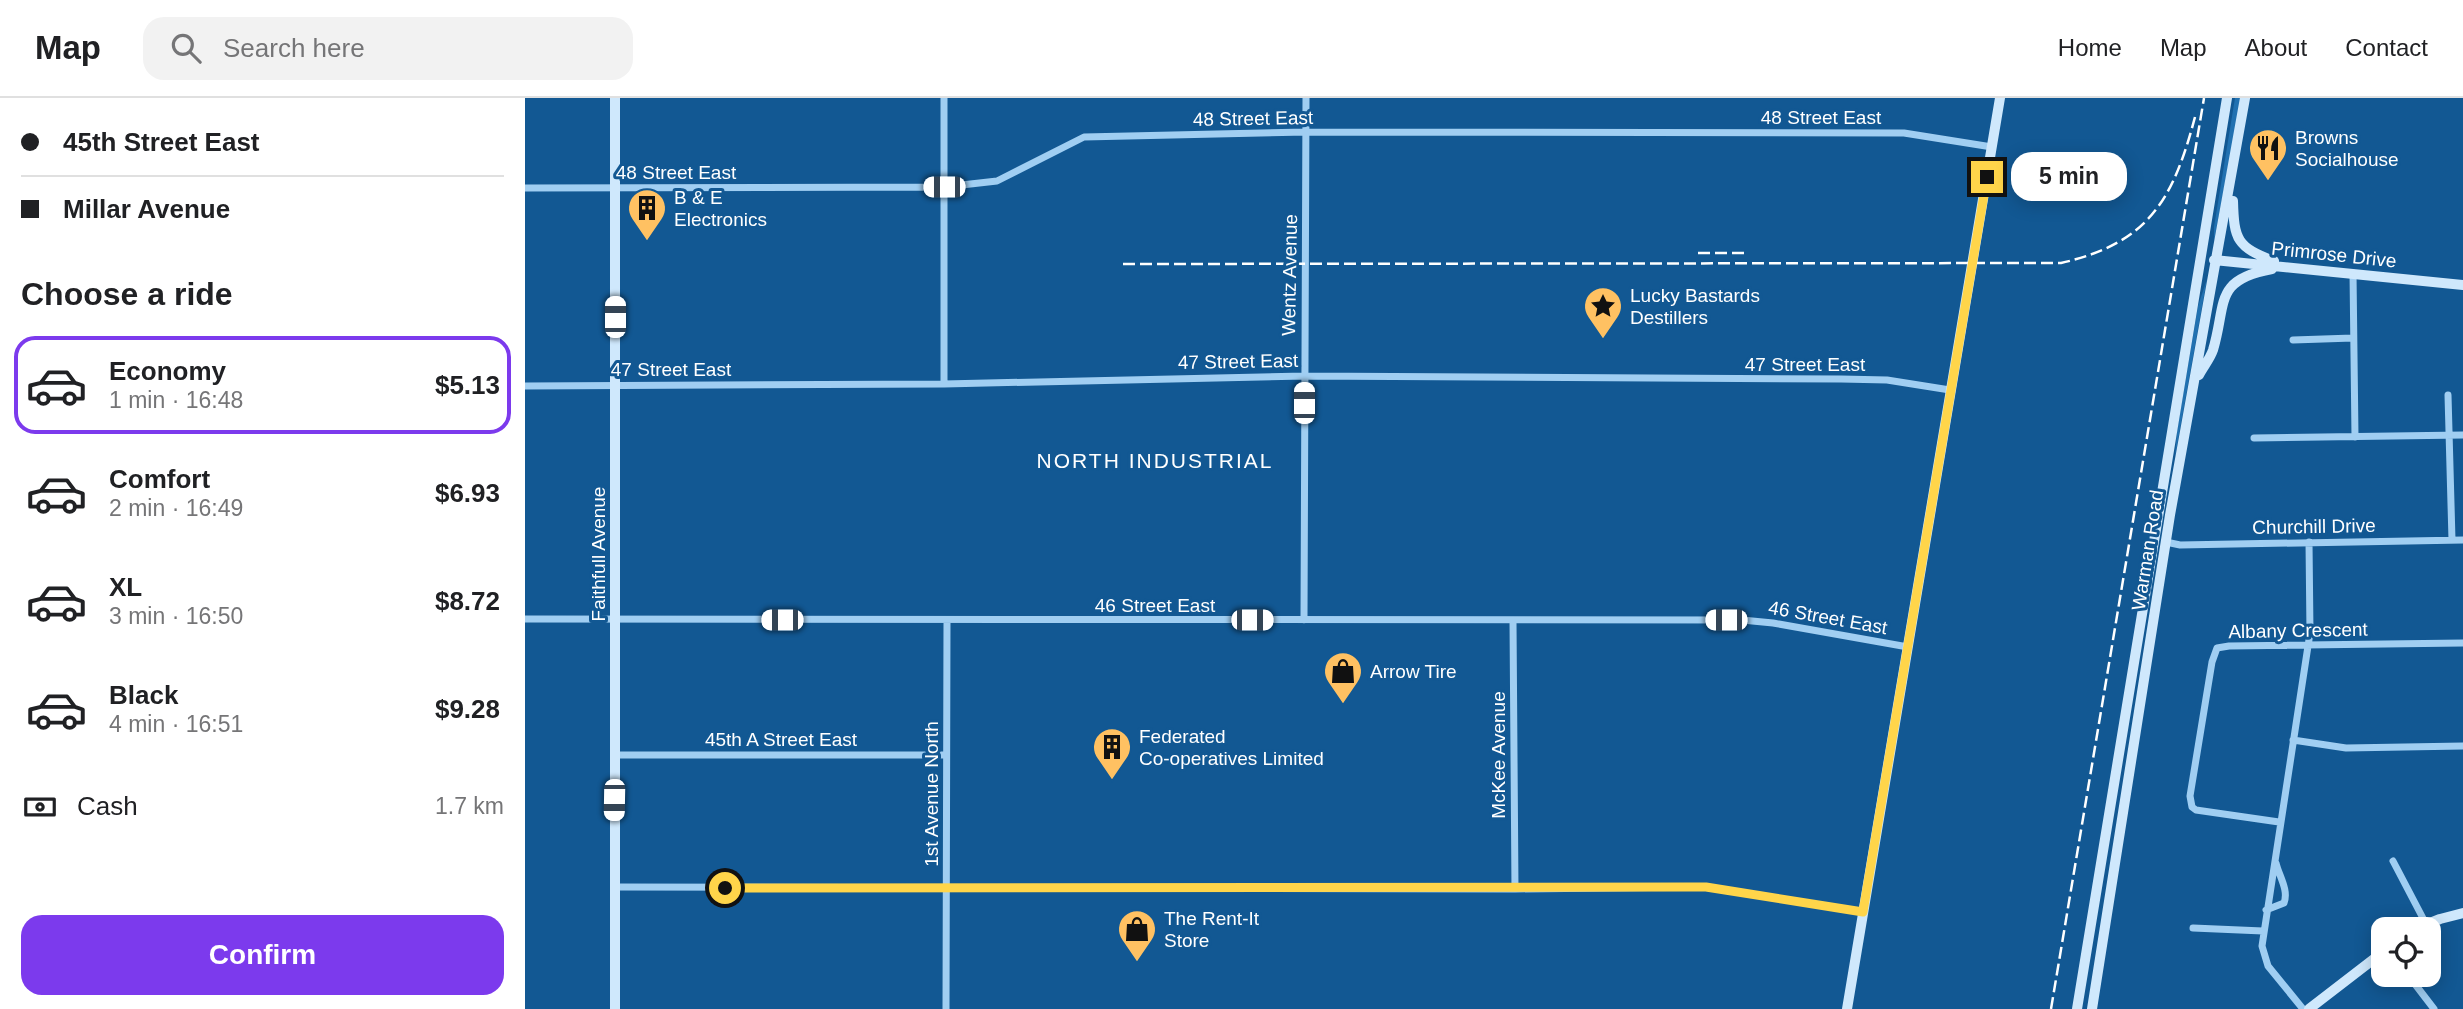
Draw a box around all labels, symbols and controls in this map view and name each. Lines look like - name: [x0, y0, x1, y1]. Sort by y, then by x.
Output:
- search box: [143, 17, 633, 80]
- text: Map: [35, 29, 101, 66]
- icon: search: [167, 29, 205, 67]
- text: Search here: [223, 33, 365, 63]
- text: Home: [2058, 34, 2122, 61]
- text: Map: [2160, 34, 2207, 61]
- text: About: [2245, 34, 2307, 61]
- text: Contact: [2345, 34, 2428, 61]
- street label: 48 Street East: [1193, 107, 1314, 130]
- street label: 48 Street East: [1761, 107, 1882, 128]
- text: 45th Street East: [63, 127, 260, 157]
- restaurant icon: Browns Socialhouse: [2247, 127, 2289, 182]
- place label: Browns Socialhouse: [2295, 127, 2399, 170]
- callout: 5 min: [2011, 153, 2127, 202]
- route end: [1971, 161, 2003, 193]
- street label: 48 Street East: [616, 162, 737, 183]
- text: 5 min: [2039, 163, 2099, 189]
- car: [924, 177, 966, 198]
- building icon: B & E Electronics: [626, 187, 668, 242]
- place label: B & E Electronics: [674, 187, 767, 230]
- text: Millar Avenue: [63, 194, 230, 224]
- street label: Wentz Avenue: [1278, 214, 1301, 336]
- street label: Primrose Drive: [2270, 237, 2398, 272]
- text: Choose a ride: [21, 276, 233, 312]
- place icon: Lucky Bastards Destillers: [1582, 285, 1624, 340]
- place label: Lucky Bastards Destillers: [1630, 285, 1760, 328]
- car: [605, 296, 626, 338]
- street label: 47 Street East: [1178, 350, 1299, 373]
- icon: car: [25, 354, 88, 417]
- street label: 47 Street East: [1745, 354, 1866, 375]
- text: Economy: [109, 356, 226, 386]
- street label: 47 Street East: [611, 359, 732, 380]
- text: $5.13: [435, 370, 500, 400]
- car: [1294, 382, 1315, 424]
- text: 1 min · 16:48: [109, 387, 243, 413]
- district label: NORTH INDUSTRIAL: [1037, 449, 1273, 472]
- icon: car: [25, 462, 88, 525]
- text: Comfort: [109, 464, 210, 494]
- text: $6.93: [435, 478, 500, 508]
- street label: Faithfull Avenue: [588, 487, 609, 621]
- street label: Warman Road: [2128, 488, 2167, 612]
- text: 2 min · 16:49: [109, 495, 243, 521]
- street label: Churchill Drive: [2252, 515, 2376, 538]
- icon: car: [25, 570, 88, 633]
- text: XL: [109, 572, 142, 602]
- text: $8.72: [435, 586, 500, 616]
- street label: 46 Street East: [1095, 595, 1216, 616]
- street label: 46 Street East: [1767, 597, 1890, 638]
- text: 3 min · 16:50: [109, 603, 243, 629]
- car: [762, 610, 804, 631]
- car: [1232, 610, 1274, 631]
- car: [1706, 610, 1748, 631]
- street label: Albany Crescent: [2228, 619, 2369, 642]
- shop icon: Arrow Tire: [1322, 650, 1364, 705]
- place label: Arrow Tire: [1370, 661, 1457, 682]
- icon: car: [25, 678, 88, 741]
- text: Black: [109, 680, 178, 710]
- street label: McKee Avenue: [1488, 691, 1509, 819]
- text: $9.28: [435, 694, 500, 724]
- text: 4 min · 16:51: [109, 711, 243, 737]
- street label: 1st Avenue North: [921, 721, 942, 867]
- building icon: Federated Co-operatives Limited: [1091, 726, 1133, 781]
- place label: Federated Co-operatives Limited: [1139, 726, 1324, 769]
- street label: 45th A Street East: [705, 729, 858, 750]
- car: [604, 779, 625, 821]
- icon: cash: [21, 788, 59, 826]
- text: Cash: [77, 791, 138, 821]
- text: 1.7 km: [435, 793, 504, 819]
- route start: [709, 872, 741, 904]
- shop icon: The Rent-It Store: [1116, 908, 1158, 963]
- place label: The Rent-It Store: [1164, 908, 1260, 951]
- button: Confirm: [21, 915, 504, 995]
- map controls: [2371, 917, 2441, 987]
- button: locate: [2371, 917, 2441, 987]

